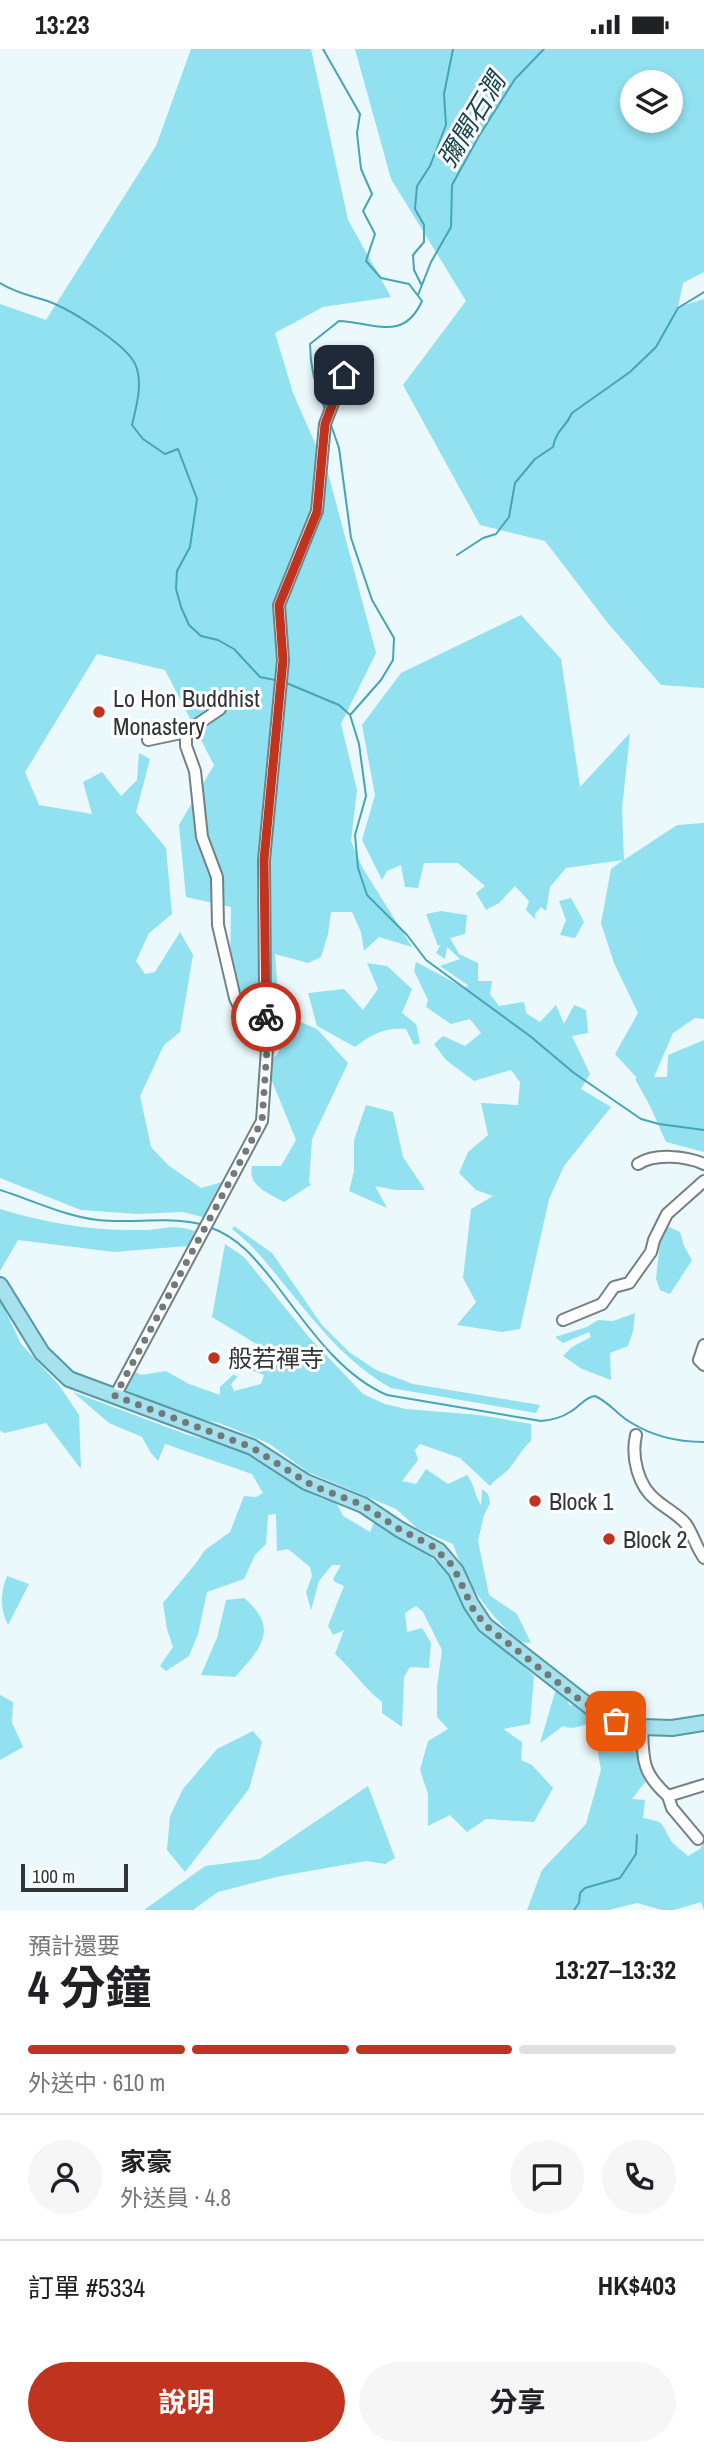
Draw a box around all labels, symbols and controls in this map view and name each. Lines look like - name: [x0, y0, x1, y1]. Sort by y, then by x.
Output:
- text: 13:23: [35, 7, 90, 42]
- water label: 彌閘石澗: [429, 63, 515, 174]
- map controls: [620, 70, 683, 133]
- button: layers: [620, 70, 683, 133]
- pin: [314, 345, 374, 405]
- icon: home: [325, 356, 363, 394]
- place label: Lo Hon Buddhist Monastery: [113, 682, 260, 742]
- marker: Lo Hon Buddhist Monastery: [91, 704, 107, 720]
- courier: [231, 982, 301, 1052]
- icon: bike: [247, 998, 285, 1036]
- place label: 般若禪寺: [228, 1342, 324, 1374]
- marker: 般若禪寺: [206, 1350, 222, 1366]
- place label: Block 1: [549, 1485, 614, 1517]
- marker: Block 1: [527, 1493, 543, 1509]
- place label: Block 2: [623, 1523, 688, 1555]
- marker: Block 2: [601, 1531, 617, 1547]
- pin: [586, 1691, 646, 1751]
- icon: bag: [597, 1702, 635, 1740]
- scale bar: [21, 1861, 128, 1893]
- text: 100 m: [32, 1863, 75, 1889]
- text: 預計還要: [28, 1930, 120, 1961]
- text: 13:27–13:32: [555, 1952, 676, 1987]
- text: 4 分鐘: [28, 1956, 151, 2018]
- text: 外送中 · 610 m: [28, 2067, 165, 2098]
- button: person: [28, 2140, 102, 2214]
- button: chat: [510, 2140, 584, 2214]
- button: phone: [602, 2140, 676, 2214]
- text: 家豪: [120, 2144, 172, 2179]
- text: 外送員 · 4.8: [120, 2182, 231, 2213]
- text: HK$403: [598, 2268, 676, 2303]
- text: 訂單 #5334: [28, 2270, 145, 2305]
- button: 說明: [28, 2362, 345, 2442]
- button: 分享: [359, 2362, 676, 2442]

